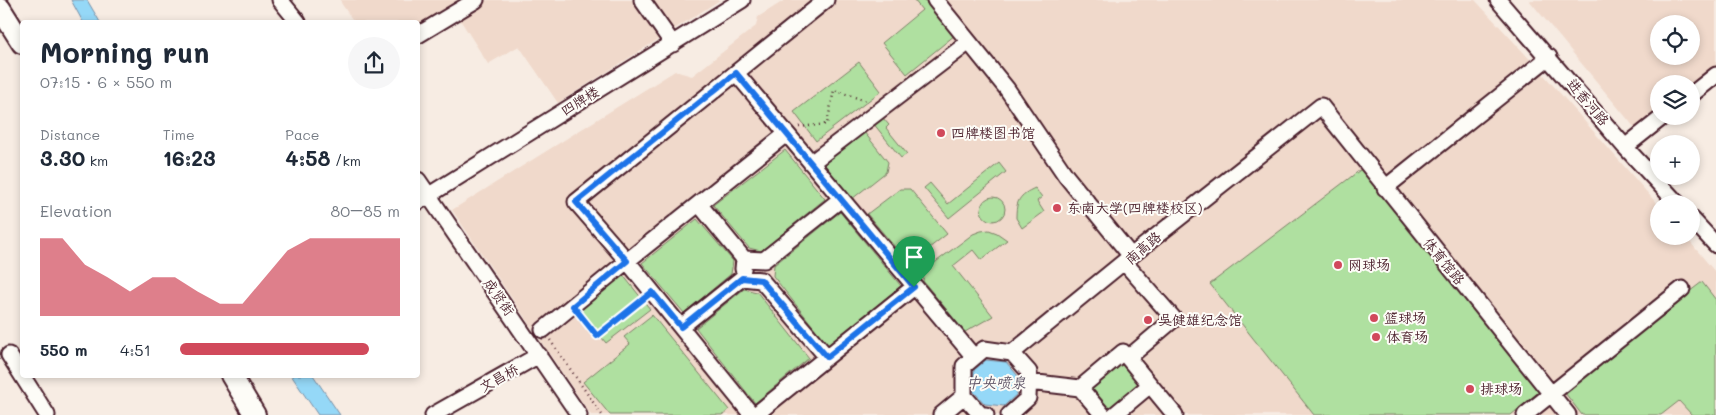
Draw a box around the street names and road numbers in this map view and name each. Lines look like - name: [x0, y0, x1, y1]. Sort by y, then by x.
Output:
- street label: 进香河路: [1563, 74, 1614, 129]
- street label: 四牌楼: [557, 81, 603, 120]
- street label: 南高路: [1120, 227, 1165, 268]
- street label: 体育馆路: [1419, 233, 1469, 288]
- street label: 成贤街: [480, 274, 519, 319]
- street label: 文昌桥: [476, 359, 522, 396]

